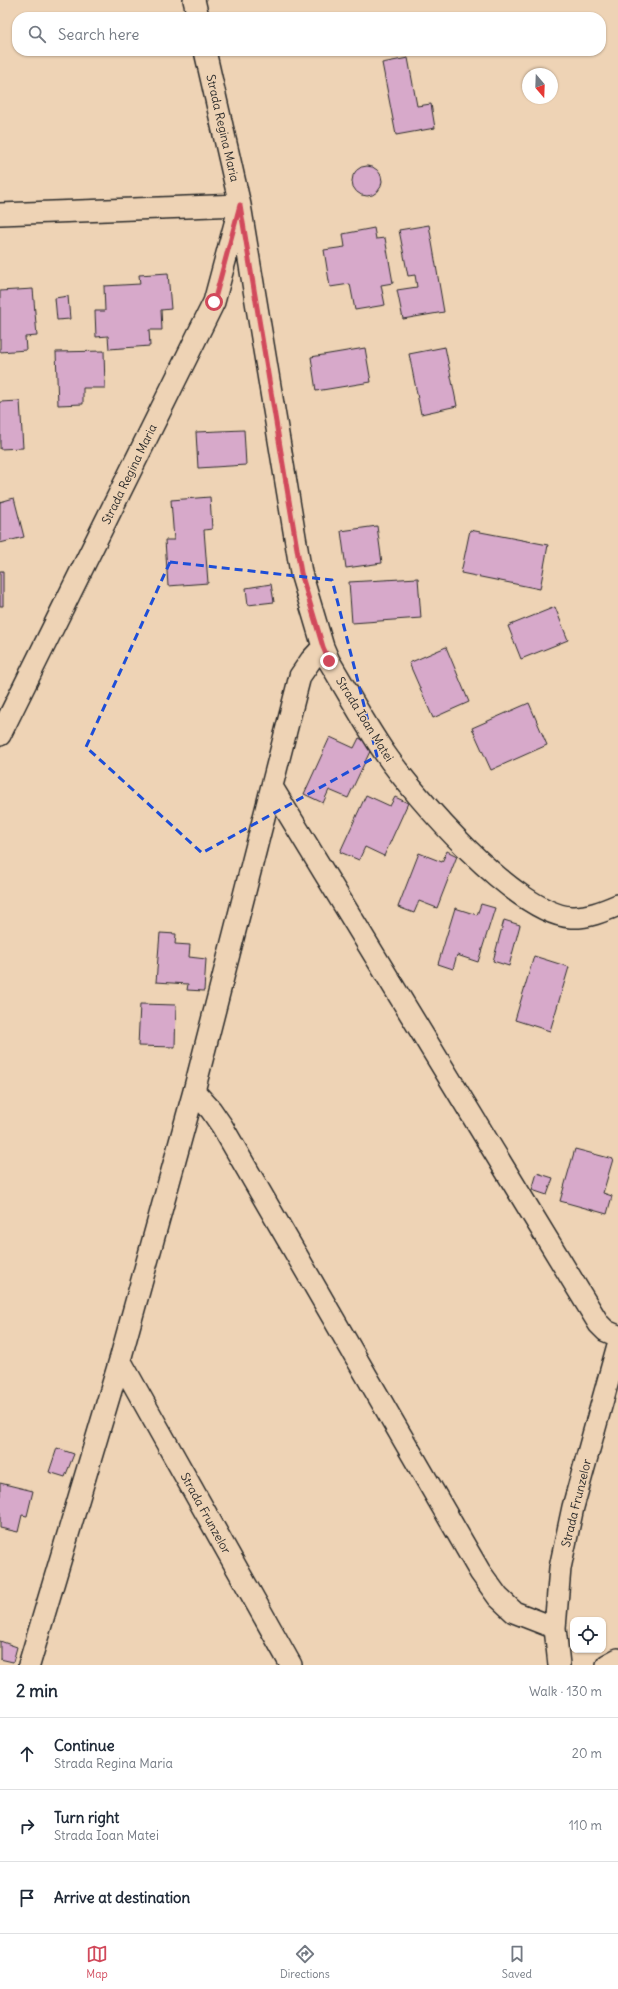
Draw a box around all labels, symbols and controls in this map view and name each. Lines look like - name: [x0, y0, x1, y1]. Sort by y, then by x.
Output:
- search box: [12, 12, 606, 56]
- icon: search: [26, 23, 48, 45]
- text: Search here: [58, 25, 139, 44]
- north arrow: [522, 68, 558, 104]
- street label: Strada Regina Maria: [203, 73, 243, 183]
- route start: [205, 293, 223, 311]
- street label: Strada Regina Maria: [98, 421, 160, 527]
- route end: [320, 652, 338, 670]
- street label: Strada Ioan Matei: [333, 674, 397, 764]
- street label: Strada Frunzelor: [558, 1457, 594, 1549]
- street label: Strada Frunzelor: [178, 1470, 234, 1556]
- map controls: [570, 1617, 606, 1653]
- button: locate: [570, 1617, 606, 1653]
- text: 2 min: [16, 1680, 58, 1702]
- text: Walk · 130 m: [529, 1683, 602, 1700]
- text: Continue: [54, 1736, 115, 1755]
- icon: ahead: [16, 1743, 38, 1765]
- text: 20 m: [572, 1745, 602, 1762]
- text: Strada Regina Maria: [54, 1755, 173, 1772]
- text: Turn right: [54, 1808, 119, 1827]
- icon: right: [16, 1815, 38, 1837]
- text: 110 m: [569, 1817, 602, 1834]
- text: Strada Ioan Matei: [54, 1827, 159, 1844]
- icon: arrive: [16, 1887, 38, 1909]
- text: Arrive at destination: [54, 1888, 190, 1907]
- tab: Map: [86, 1943, 108, 1981]
- tab: Directions: [280, 1943, 330, 1981]
- tab: Saved: [502, 1943, 532, 1981]

